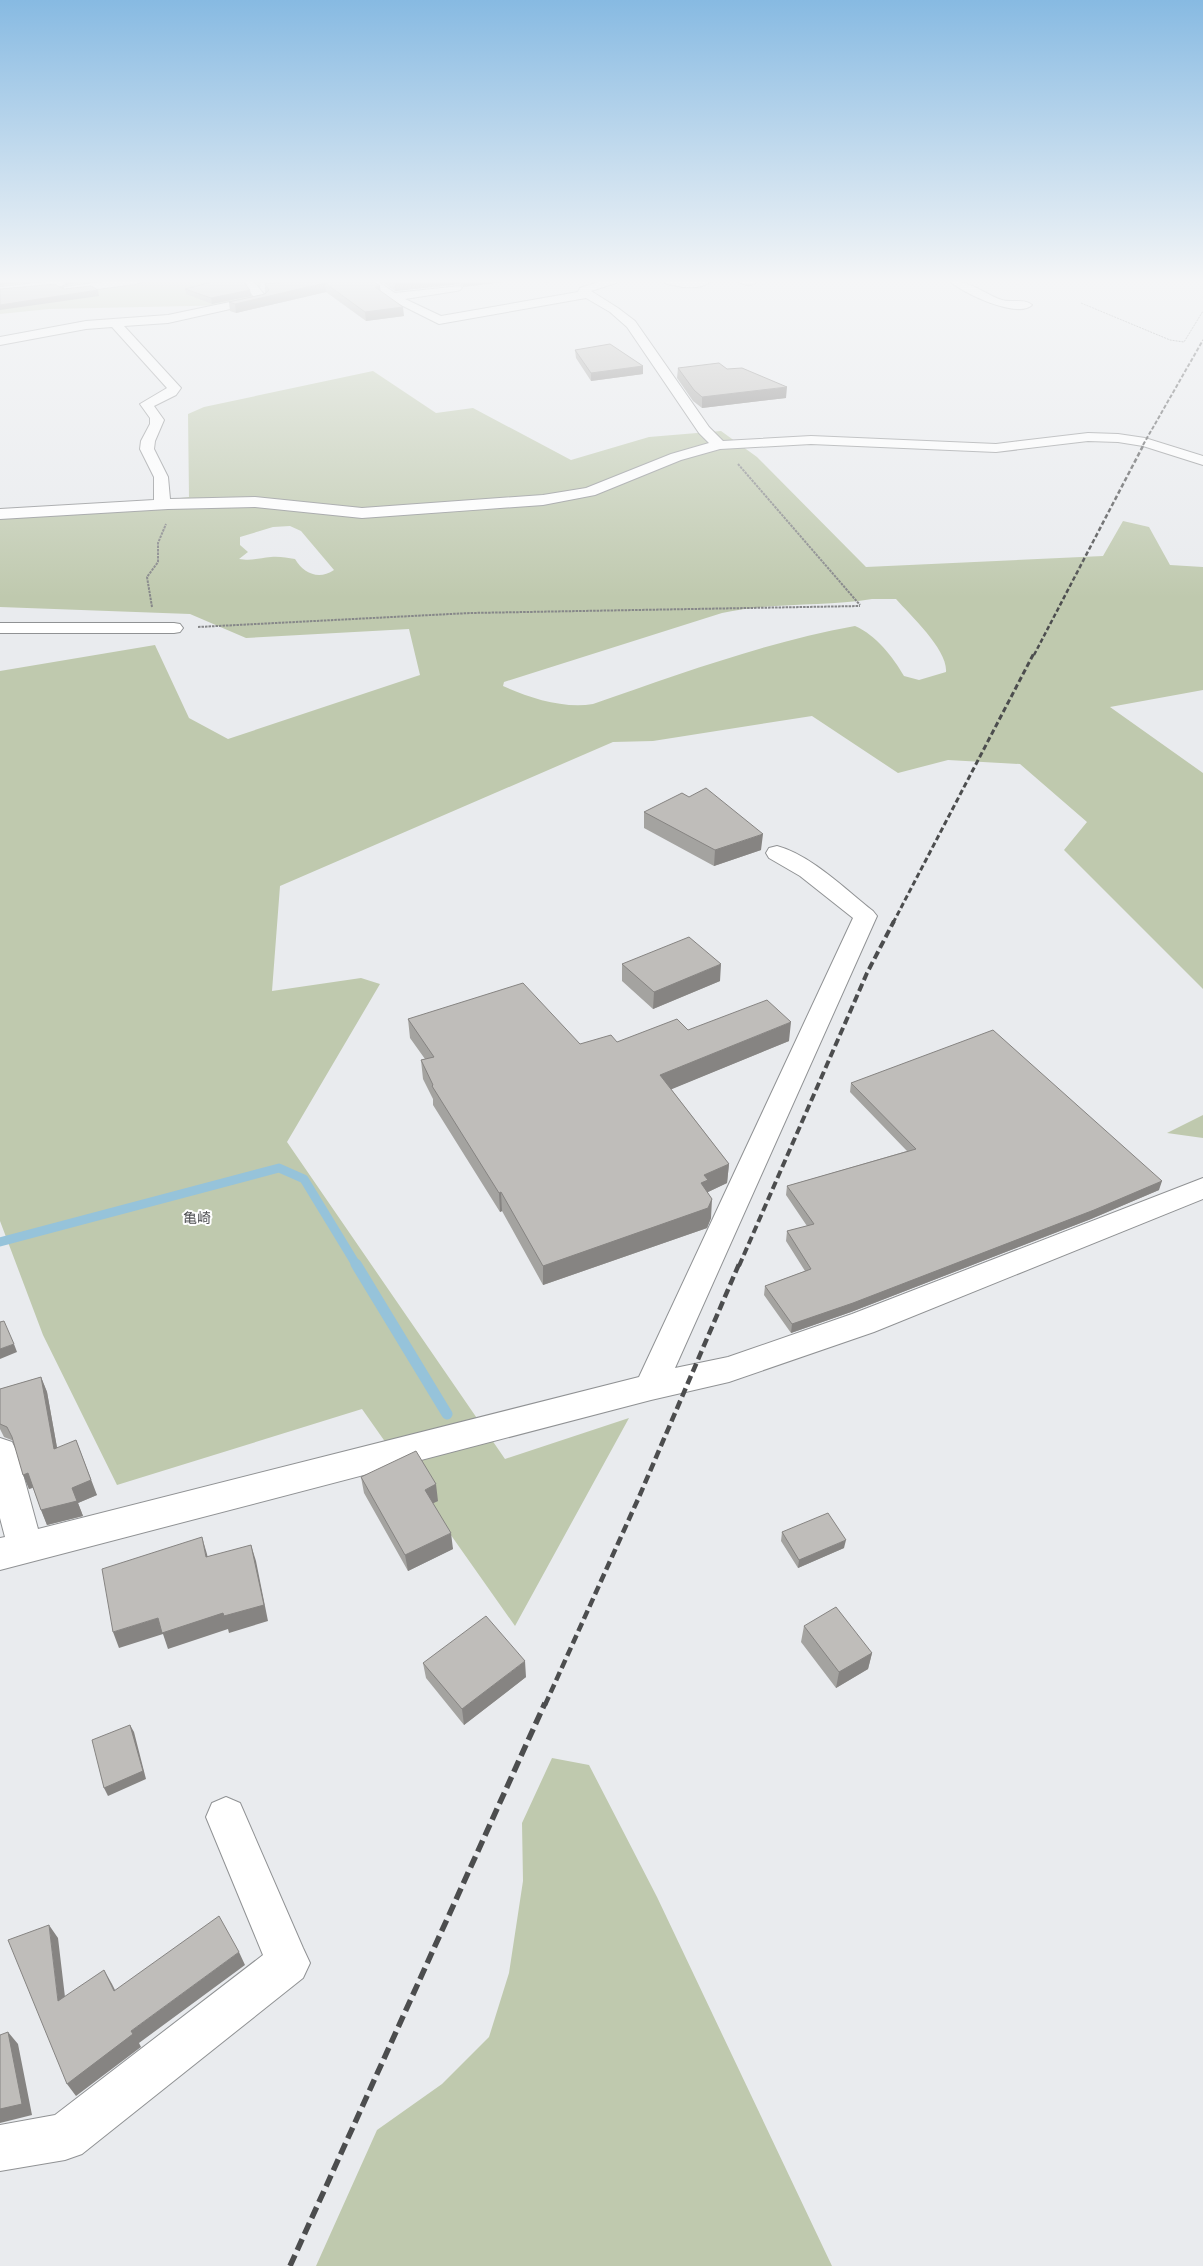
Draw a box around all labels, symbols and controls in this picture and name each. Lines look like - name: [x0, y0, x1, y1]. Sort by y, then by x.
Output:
- district label: 亀崎: [183, 1208, 211, 1227]

